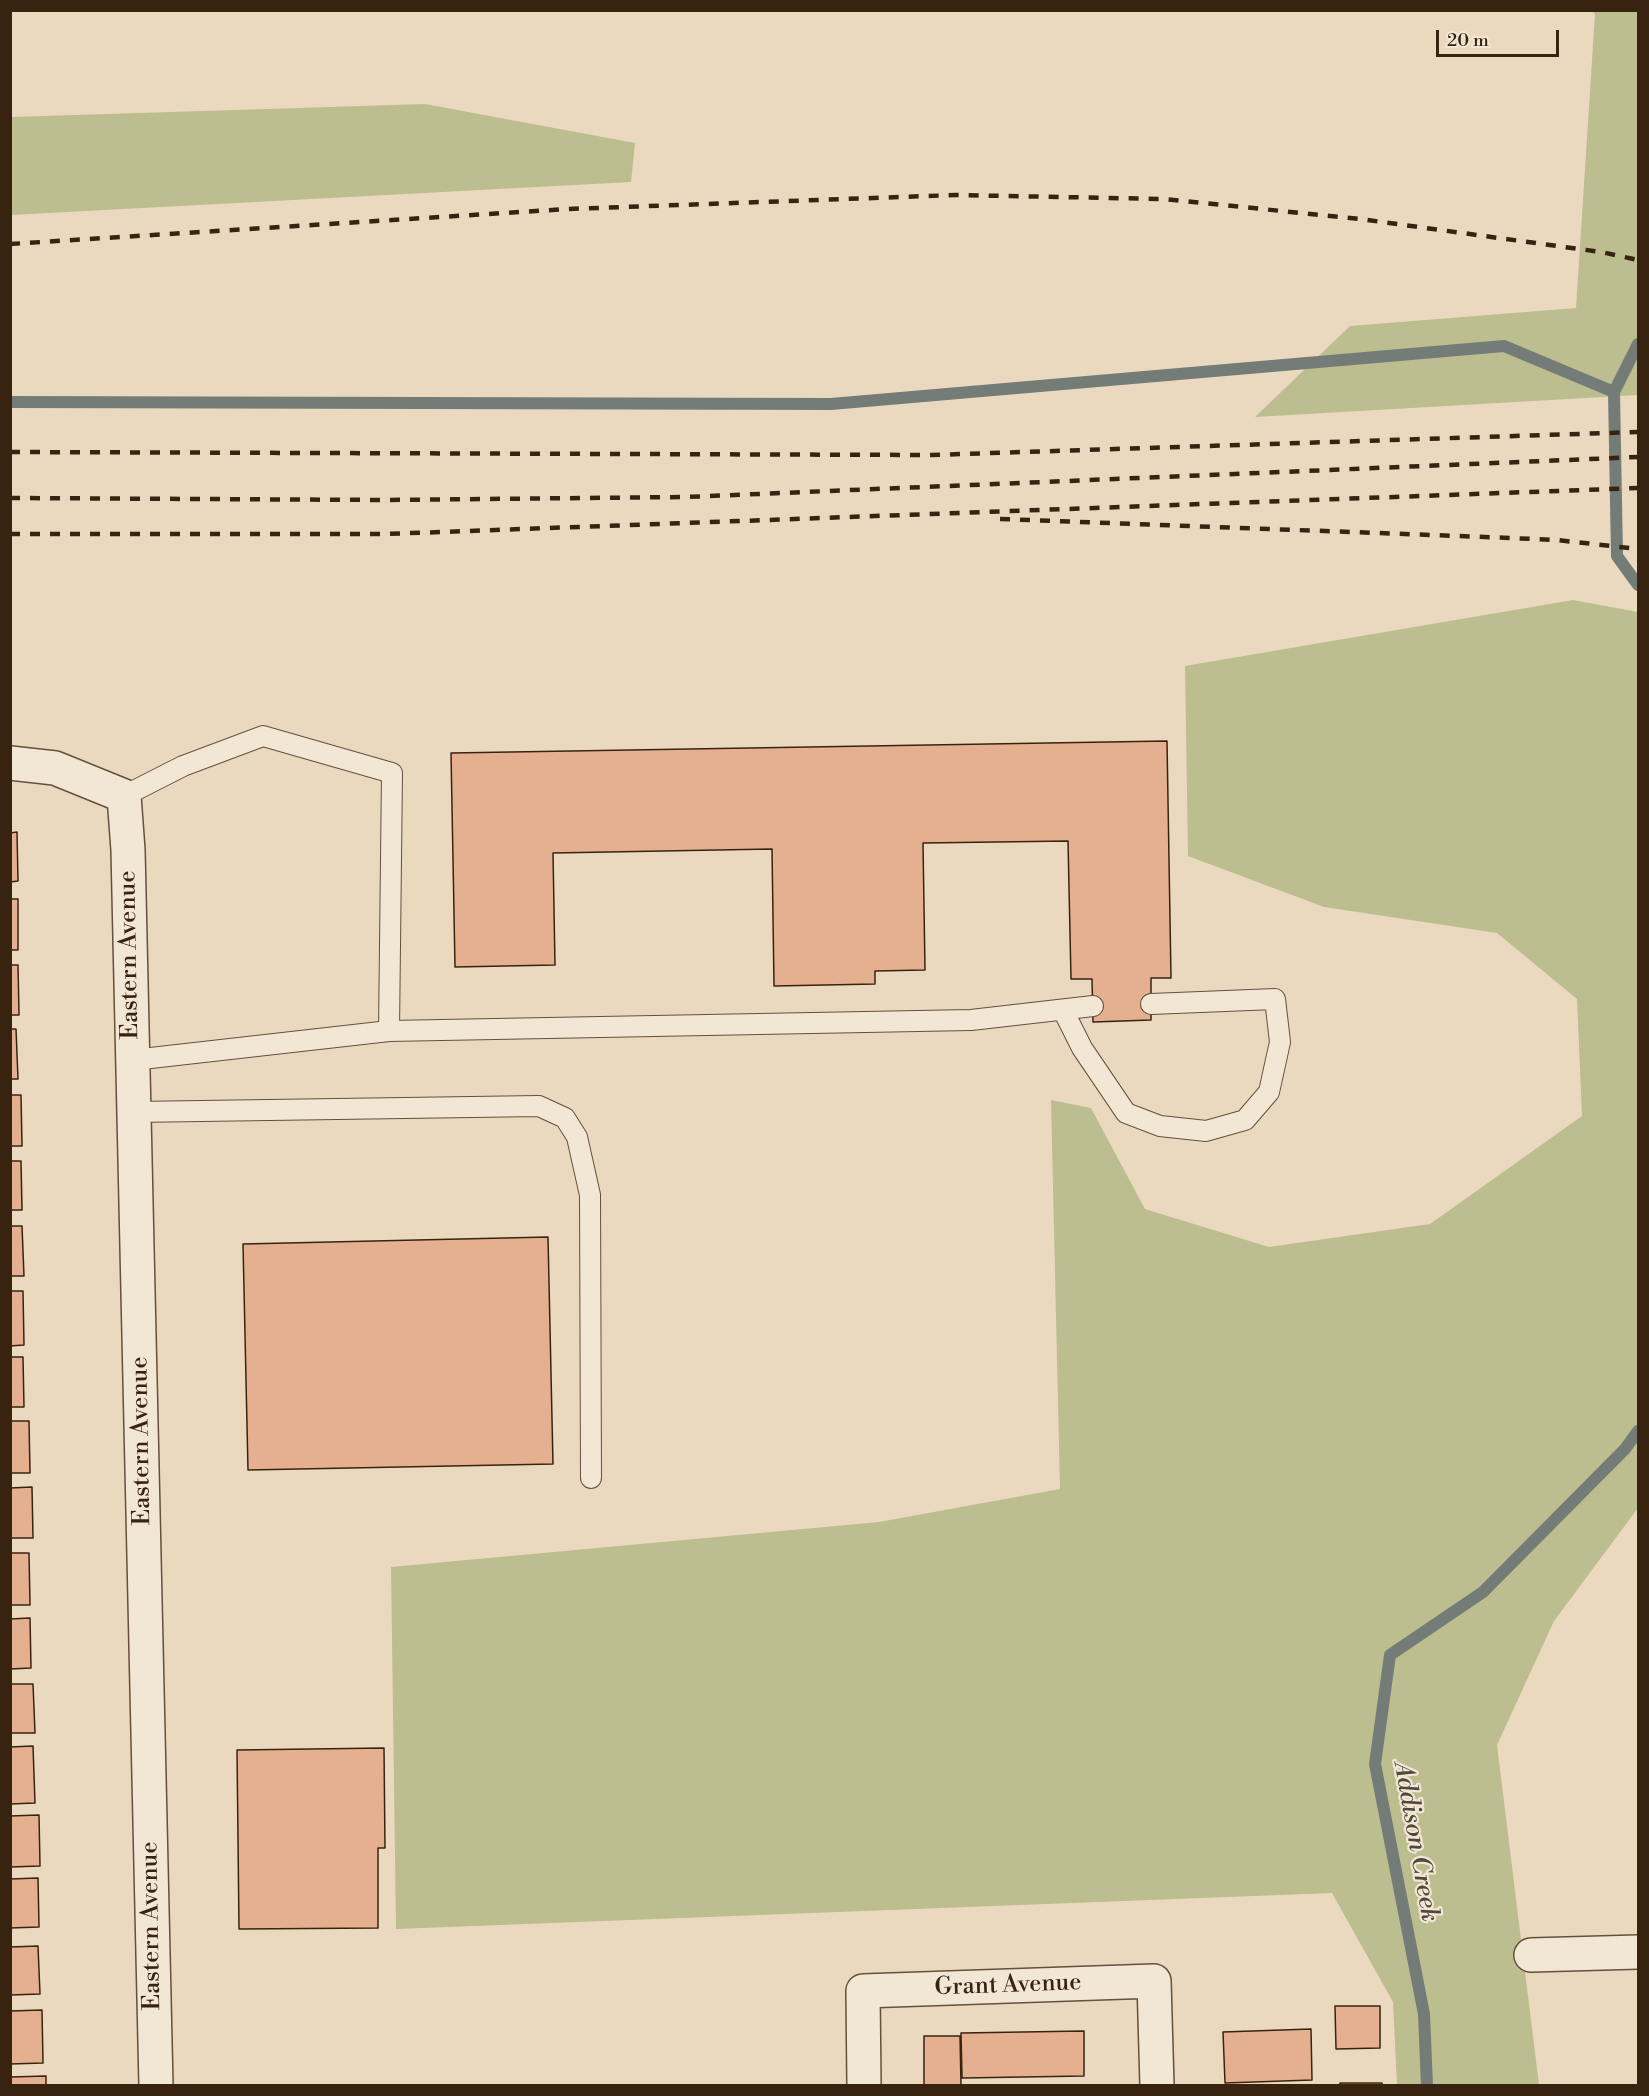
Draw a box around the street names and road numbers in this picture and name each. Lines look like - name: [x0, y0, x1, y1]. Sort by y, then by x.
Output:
- street label: Eastern Avenue: [114, 870, 146, 1040]
- street label: Eastern Avenue: [126, 1356, 158, 1526]
- street label: Eastern Avenue: [136, 1841, 168, 2011]
- street label: Grant Avenue: [934, 1969, 1082, 2003]

